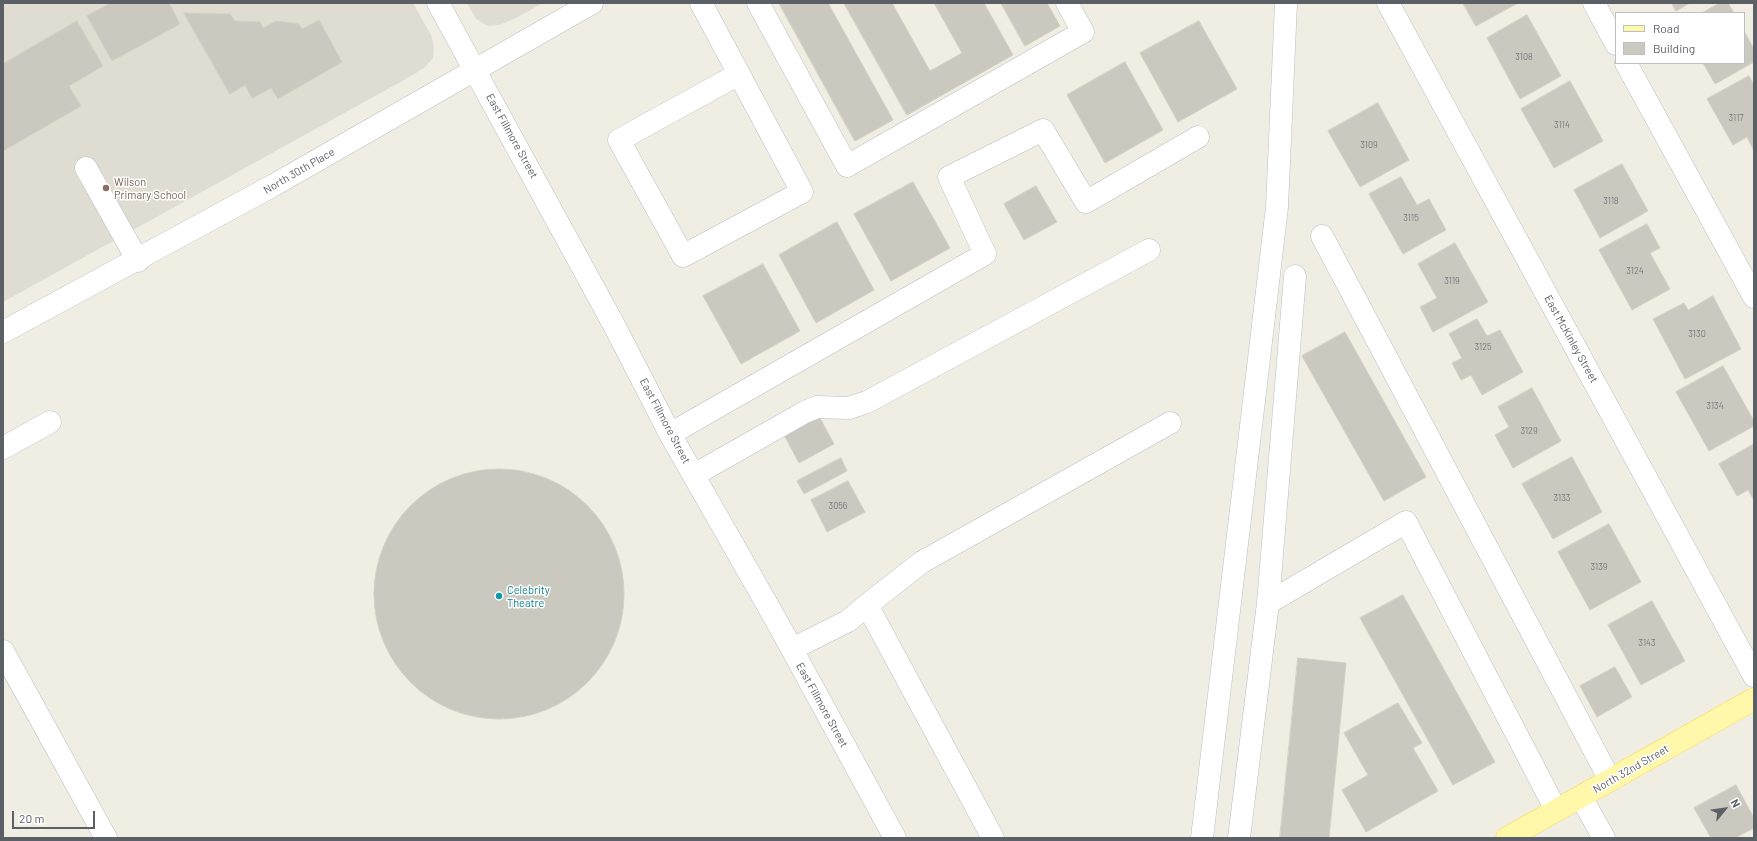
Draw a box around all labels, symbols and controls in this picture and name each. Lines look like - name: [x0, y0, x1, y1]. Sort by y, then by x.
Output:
- legend: [1615, 12, 1745, 64]
- text: Road: [1653, 21, 1680, 35]
- text: Building: [1653, 41, 1695, 55]
- house number: 3108: [1515, 52, 1533, 62]
- street label: East Fillmore Street: [483, 91, 541, 181]
- house number: 3117: [1728, 113, 1744, 123]
- house number: 3114: [1554, 120, 1570, 130]
- house number: 3109: [1360, 140, 1378, 150]
- street label: North 30th Place: [261, 145, 337, 197]
- place label: Wilson Primary School: [114, 175, 186, 201]
- marker: Wilson Primary School: [101, 183, 111, 193]
- house number: 3118: [1603, 196, 1619, 206]
- house number: 3115: [1403, 213, 1419, 223]
- house number: 3124: [1626, 266, 1644, 276]
- house number: 3119: [1444, 276, 1460, 286]
- street label: East McKinley Street: [1541, 293, 1601, 385]
- house number: 3130: [1688, 329, 1706, 339]
- house number: 3125: [1474, 342, 1492, 352]
- street label: East Fillmore Street: [637, 376, 693, 466]
- house number: 3134: [1706, 401, 1724, 411]
- house number: 3129: [1520, 426, 1538, 436]
- house number: 3133: [1554, 493, 1570, 503]
- house number: 3056: [829, 501, 847, 511]
- house number: 3139: [1590, 562, 1608, 572]
- place label: Celebrity Theatre: [507, 583, 550, 609]
- marker: Celebrity Theatre: [494, 591, 504, 601]
- house number: 3143: [1638, 638, 1656, 648]
- street label: East Fillmore Street: [793, 660, 851, 750]
- street label: North 32nd Street: [1591, 742, 1671, 796]
- north arrow: [1705, 789, 1745, 829]
- text: N: [1728, 797, 1743, 809]
- scale bar: [14, 803, 97, 829]
- text: 20 m: [19, 811, 45, 825]

